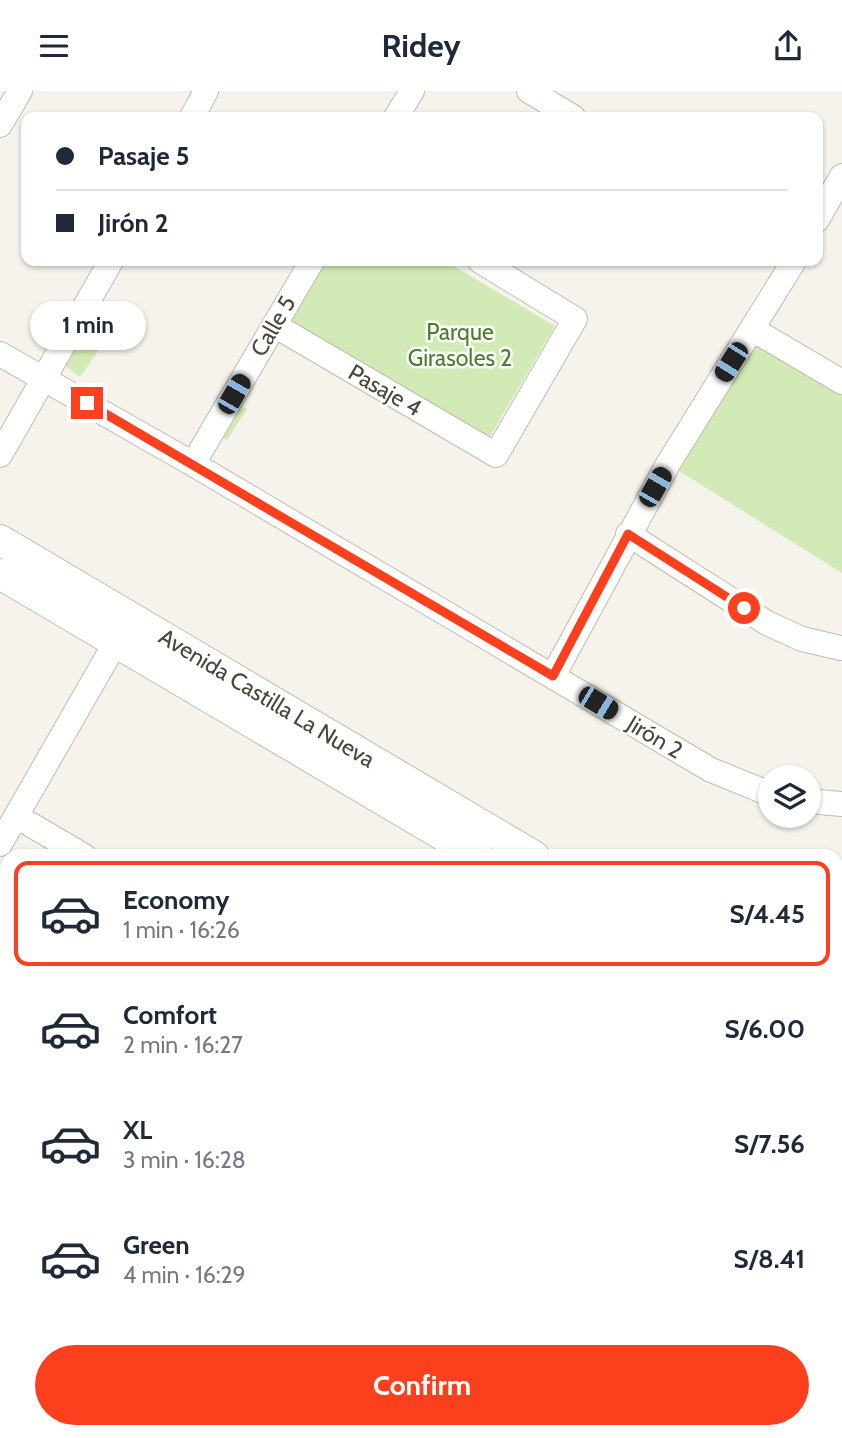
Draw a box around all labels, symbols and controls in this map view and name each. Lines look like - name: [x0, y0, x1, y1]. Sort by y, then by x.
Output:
- text: Ridey: [381, 26, 461, 65]
- icon: menu: [35, 27, 73, 65]
- icon: share: [769, 27, 807, 65]
- text: Pasaje 5: [98, 140, 190, 172]
- text: Jirón 2: [98, 207, 168, 239]
- street label: Calle 5: [245, 291, 301, 361]
- callout: 1 min: [29, 301, 145, 351]
- text: 1 min: [62, 311, 114, 339]
- park label: Parque Girasoles 2: [408, 318, 512, 372]
- car: [711, 339, 752, 385]
- street label: Pasaje 4: [344, 358, 426, 422]
- car: [215, 371, 254, 417]
- route end: [71, 387, 103, 419]
- car: [636, 464, 675, 510]
- route start: [728, 592, 760, 624]
- street label: Avenida Castilla La Nueva: [154, 622, 380, 774]
- car: [575, 683, 622, 723]
- street label: Jirón 2: [621, 709, 688, 765]
- map controls: [758, 765, 821, 828]
- button: layers: [758, 765, 821, 828]
- icon: car: [39, 882, 102, 945]
- text: Economy: [123, 884, 229, 916]
- text: S/4.45: [730, 898, 805, 930]
- text: 1 min · 16:26: [123, 916, 240, 944]
- icon: car: [39, 997, 102, 1060]
- text: Comfort: [123, 999, 217, 1031]
- text: S/6.00: [724, 1013, 805, 1045]
- text: 2 min · 16:27: [123, 1031, 243, 1059]
- icon: car: [39, 1112, 102, 1175]
- text: XL: [123, 1114, 152, 1146]
- text: S/7.56: [734, 1128, 805, 1160]
- text: 3 min · 16:28: [123, 1146, 246, 1174]
- icon: car: [39, 1227, 102, 1290]
- text: Green: [123, 1229, 190, 1261]
- text: S/8.41: [734, 1243, 805, 1275]
- text: 4 min · 16:29: [123, 1261, 246, 1289]
- button: Confirm: [35, 1345, 809, 1425]

